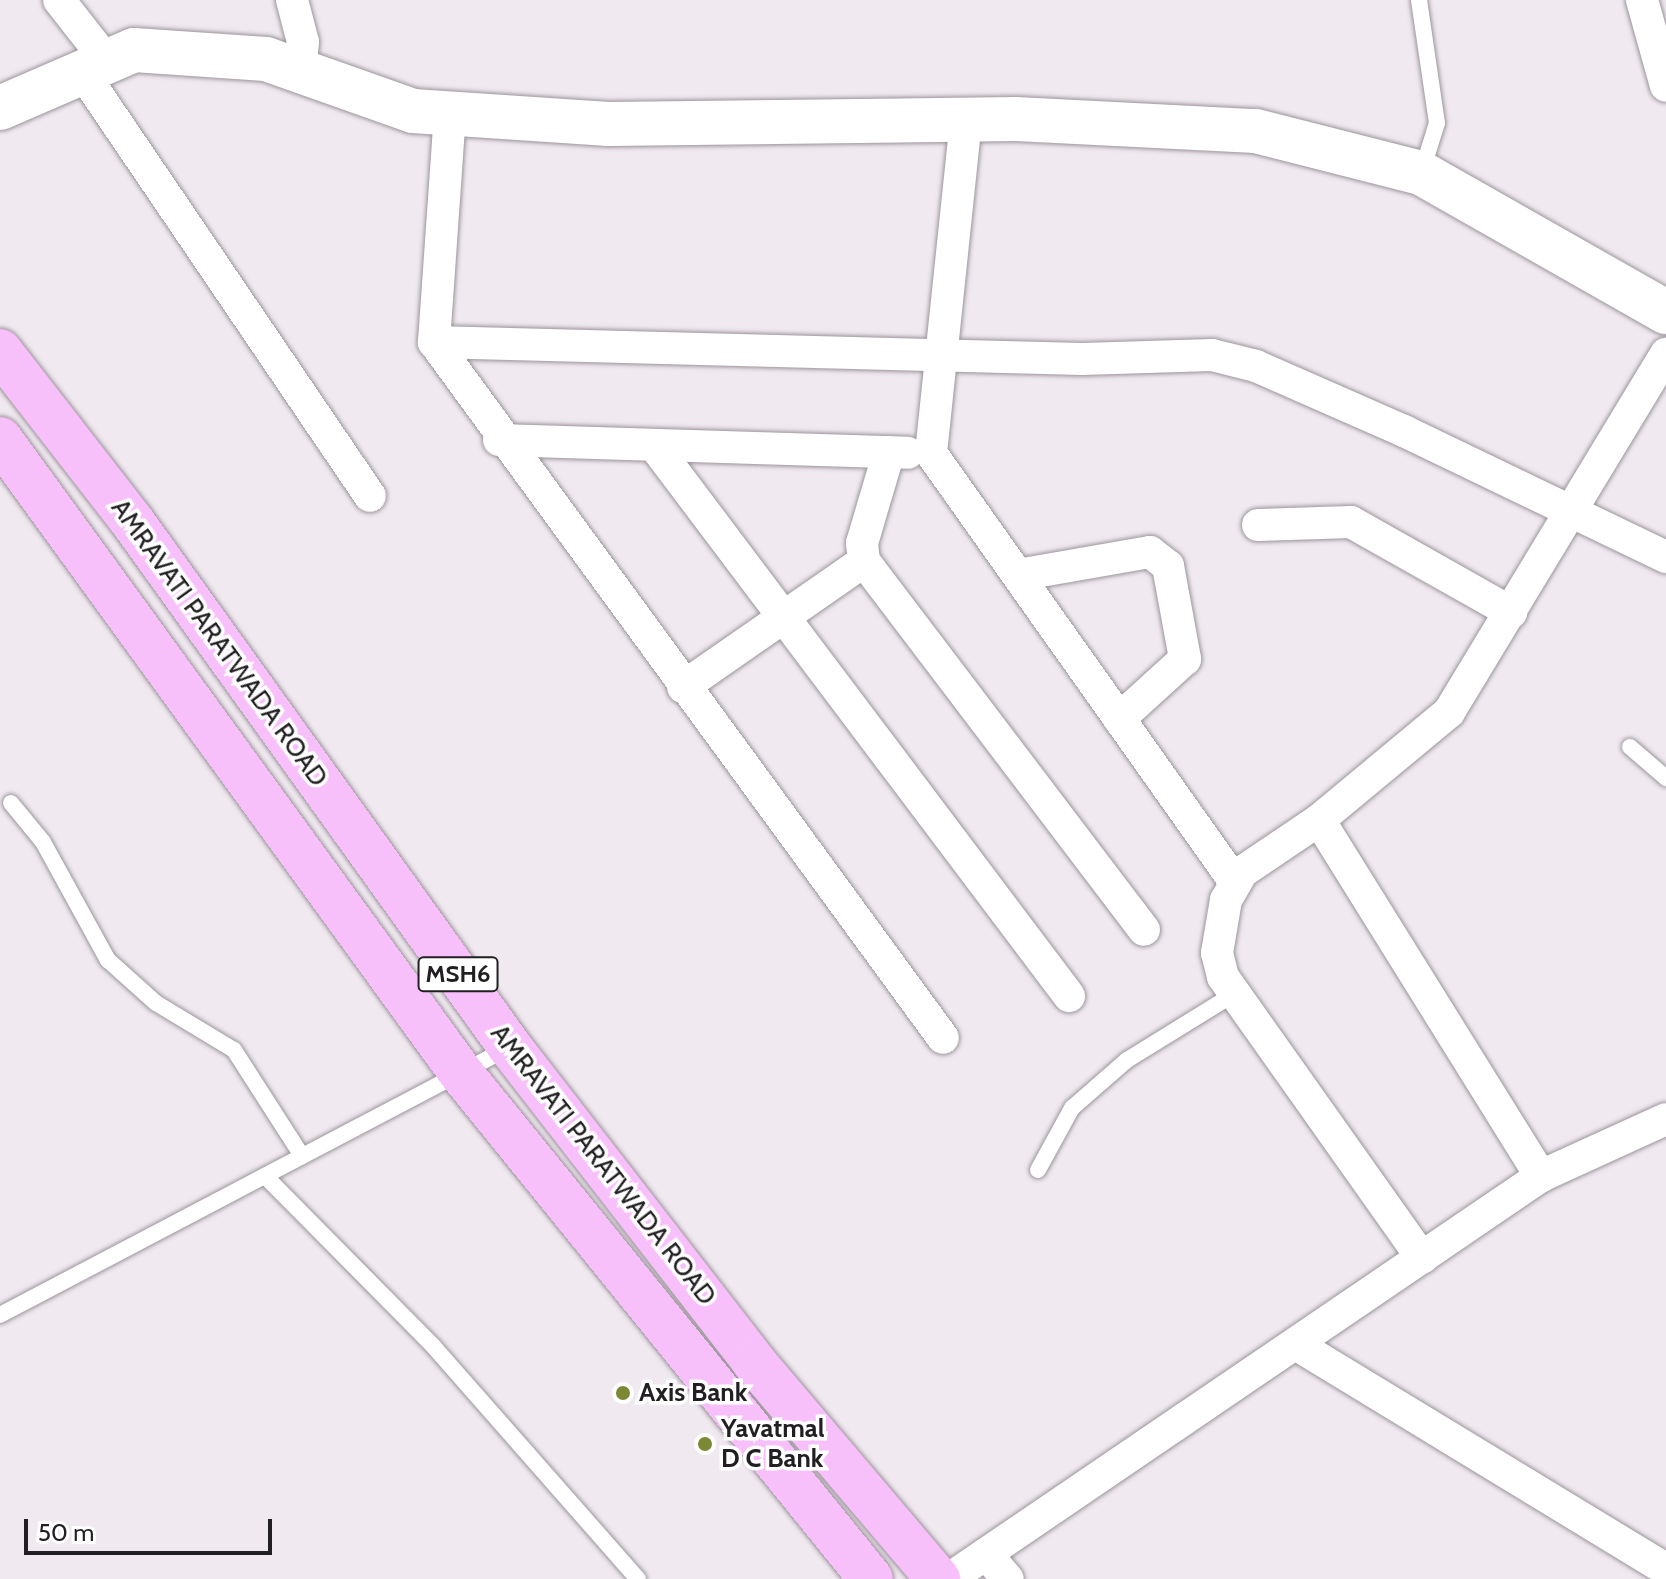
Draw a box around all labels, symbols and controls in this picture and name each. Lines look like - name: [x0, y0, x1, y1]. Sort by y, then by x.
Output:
- street label: AMRAVATI PARATWADA ROAD: [104, 493, 334, 793]
- road number: MSH6: [416, 954, 500, 994]
- street label: AMRAVATI PARATWADA ROAD: [484, 1019, 722, 1311]
- place label: Axis Bank: [639, 1377, 747, 1409]
- marker: Axis Bank: [614, 1384, 632, 1402]
- place label: Yavatmal D C Bank: [721, 1413, 825, 1474]
- marker: Yavatmal D C Bank: [696, 1435, 714, 1453]
- scale bar: [28, 1503, 276, 1553]
- text: 50 m: [38, 1518, 94, 1547]

